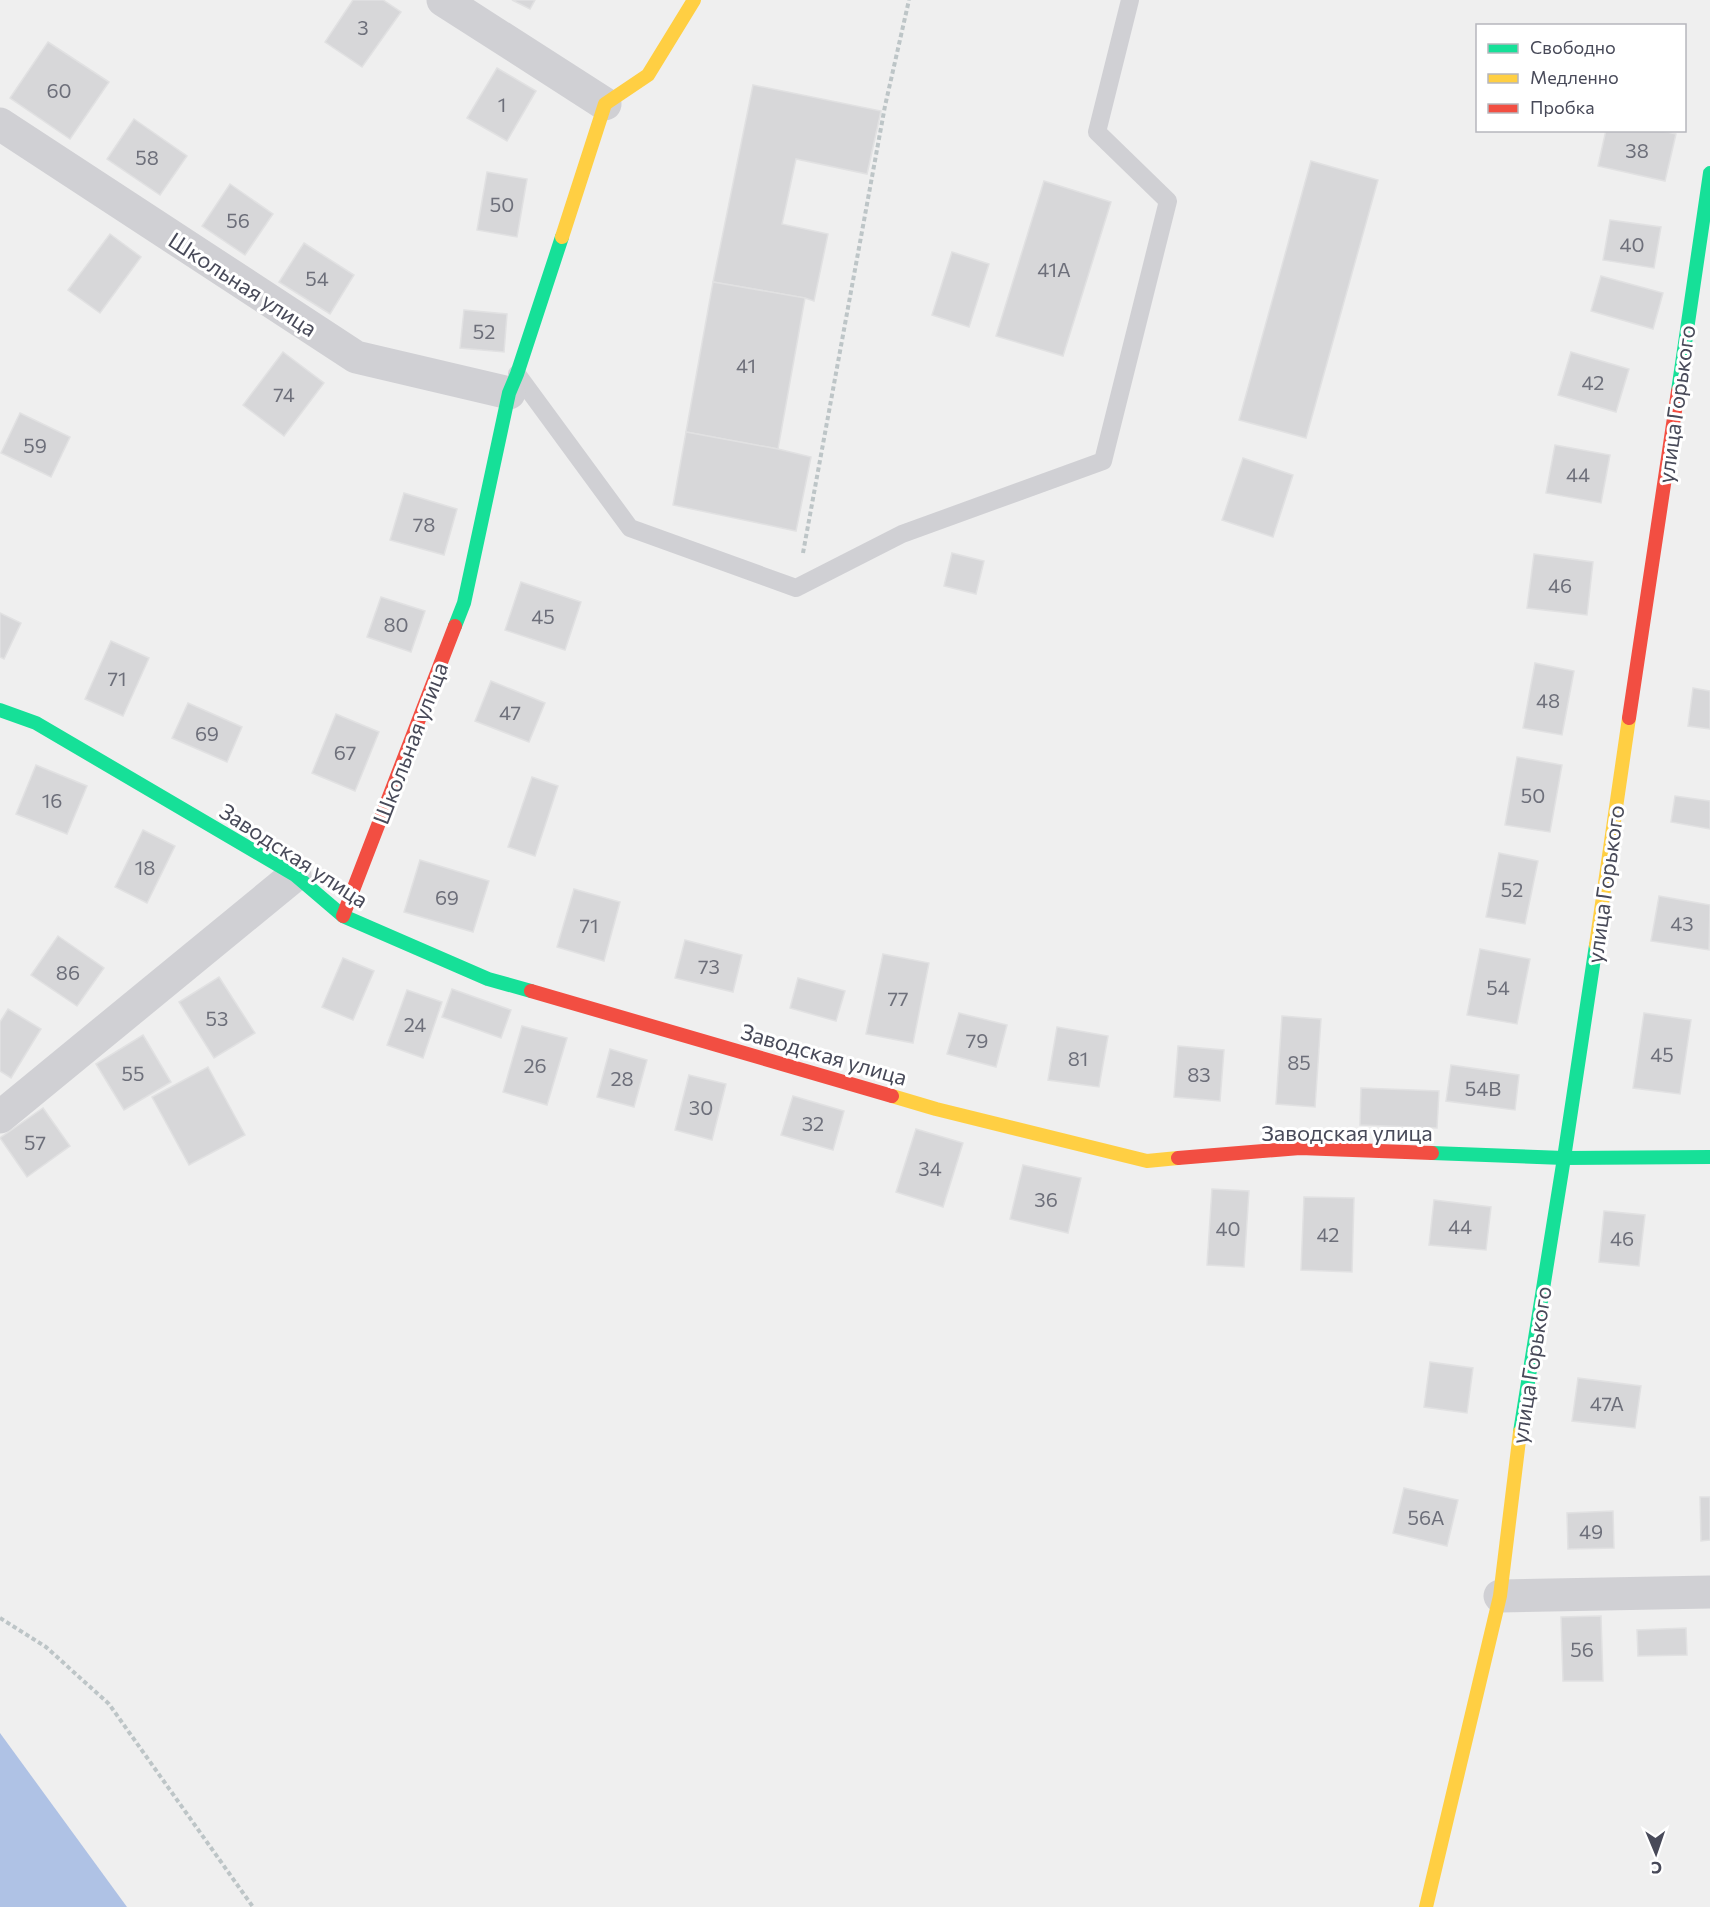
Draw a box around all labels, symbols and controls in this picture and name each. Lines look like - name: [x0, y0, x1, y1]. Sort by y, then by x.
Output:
- house number: 3: [357, 15, 369, 39]
- legend: [1476, 24, 1686, 132]
- text: Свободно: [1530, 36, 1616, 58]
- text: Медленно: [1530, 66, 1619, 88]
- house number: 60: [46, 78, 72, 102]
- house number: 1: [498, 92, 506, 116]
- text: Пробка: [1530, 96, 1595, 118]
- house number: 38: [1625, 138, 1649, 162]
- house number: 58: [135, 145, 159, 169]
- house number: 50: [490, 192, 514, 216]
- house number: 56: [226, 208, 250, 232]
- street label: Школьная улица: [164, 226, 322, 342]
- house number: 40: [1619, 232, 1645, 256]
- house number: 41А: [1037, 257, 1071, 281]
- house number: 54: [305, 266, 329, 290]
- house number: 52: [473, 319, 495, 343]
- street label: улица Горького: [1652, 323, 1700, 485]
- house number: 41: [736, 353, 756, 377]
- house number: 42: [1582, 370, 1604, 394]
- house number: 74: [273, 382, 295, 406]
- house number: 59: [23, 433, 47, 457]
- house number: 44: [1566, 462, 1590, 486]
- house number: 78: [413, 512, 435, 536]
- house number: 46: [1548, 573, 1572, 597]
- house number: 45: [531, 604, 555, 628]
- house number: 80: [383, 612, 409, 636]
- street label: Школьная улица: [367, 658, 453, 828]
- house number: 71: [107, 666, 127, 690]
- house number: 48: [1536, 688, 1560, 712]
- house number: 47: [499, 700, 521, 724]
- house number: 69: [195, 721, 219, 745]
- house number: 67: [334, 740, 356, 764]
- house number: 50: [1521, 783, 1545, 807]
- house number: 16: [42, 788, 62, 812]
- street label: Заводская улица: [215, 797, 373, 913]
- street label: улица Горького: [1581, 803, 1629, 965]
- house number: 18: [135, 855, 155, 879]
- house number: 52: [1501, 877, 1523, 901]
- house number: 69: [435, 885, 459, 909]
- house number: 43: [1670, 911, 1694, 935]
- house number: 71: [579, 913, 599, 937]
- house number: 73: [698, 954, 720, 978]
- house number: 86: [56, 960, 80, 984]
- house number: 54: [1486, 975, 1510, 999]
- house number: 77: [887, 986, 909, 1010]
- house number: 53: [206, 1006, 228, 1030]
- house number: 24: [404, 1012, 426, 1036]
- street label: Заводская улица: [738, 1017, 910, 1091]
- house number: 79: [966, 1028, 988, 1052]
- house number: 45: [1650, 1042, 1674, 1066]
- house number: 81: [1068, 1046, 1088, 1070]
- house number: 85: [1287, 1050, 1311, 1074]
- house number: 26: [523, 1053, 547, 1077]
- house number: 55: [122, 1061, 144, 1085]
- house number: 83: [1187, 1062, 1211, 1086]
- house number: 28: [610, 1066, 634, 1090]
- house number: 54В: [1465, 1076, 1501, 1100]
- house number: 30: [689, 1095, 713, 1119]
- house number: 32: [802, 1111, 824, 1135]
- street label: Заводская улица: [1261, 1119, 1433, 1146]
- house number: 57: [24, 1130, 46, 1154]
- house number: 34: [918, 1156, 942, 1180]
- house number: 36: [1034, 1187, 1058, 1211]
- house number: 44: [1448, 1214, 1472, 1238]
- house number: 40: [1215, 1216, 1241, 1240]
- house number: 42: [1317, 1222, 1339, 1246]
- house number: 46: [1610, 1226, 1634, 1250]
- street label: улица Горького: [1505, 1284, 1557, 1446]
- house number: 47А: [1590, 1391, 1624, 1415]
- house number: 56А: [1408, 1505, 1445, 1529]
- house number: 49: [1579, 1519, 1603, 1543]
- house number: 56: [1570, 1637, 1594, 1661]
- north arrow: [1626, 1823, 1686, 1883]
- text: С: [1651, 1859, 1662, 1878]

